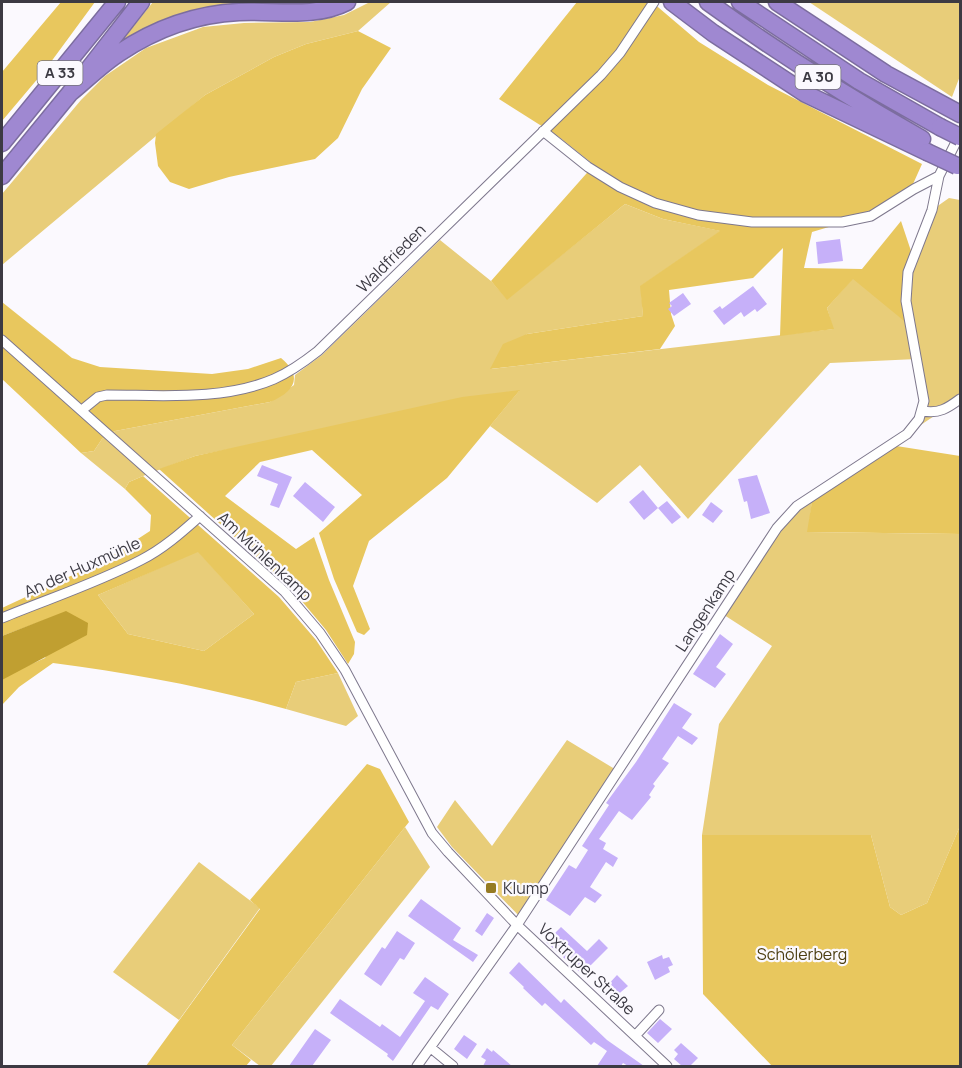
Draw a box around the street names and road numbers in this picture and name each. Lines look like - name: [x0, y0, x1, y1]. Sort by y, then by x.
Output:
- road number: A 33: [38, 61, 82, 85]
- road number: A 30: [796, 65, 840, 89]
- street label: Waldfrieden: [352, 219, 430, 297]
- street label: Am Mühlenkamp: [213, 506, 317, 606]
- street label: An der Huxmühle: [20, 531, 144, 603]
- street label: Langenkamp: [670, 564, 740, 656]
- street label: Voxtruper Straße: [534, 918, 640, 1020]

